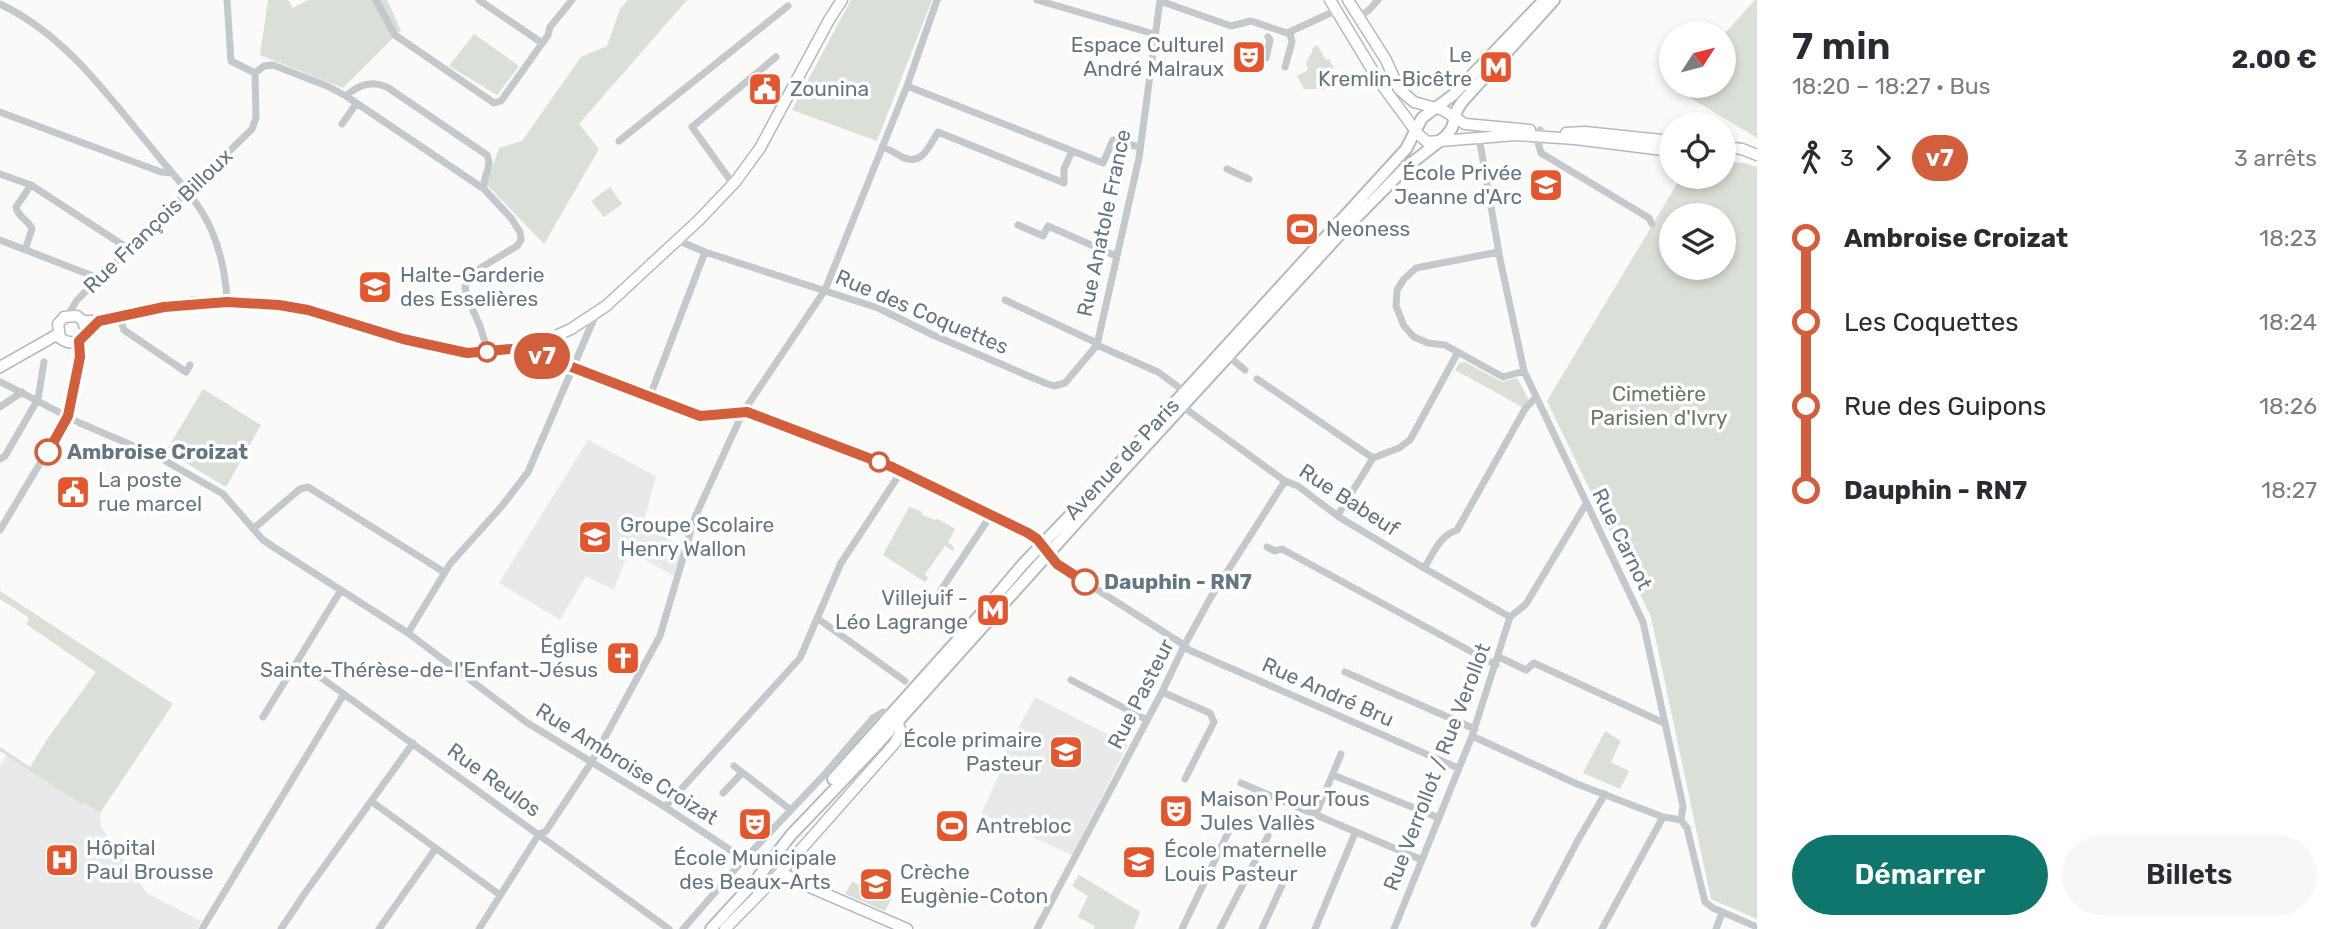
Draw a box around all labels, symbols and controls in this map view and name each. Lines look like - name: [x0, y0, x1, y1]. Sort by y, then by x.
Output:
- north arrow: [1659, 21, 1736, 98]
- map controls: [1659, 21, 1736, 280]
- text: 7 min: [1792, 23, 1891, 69]
- place label: Espace Culturel André Malraux: [1071, 32, 1224, 81]
- theatre icon: Espace Culturel André Malraux: [1230, 38, 1268, 76]
- place label: Le Kremlin-Bicêtre: [1318, 42, 1472, 91]
- text: 2.00 €: [2232, 44, 2317, 75]
- metro station icon: Le Kremlin-Bicêtre: [1477, 48, 1515, 86]
- public building icon: Zounina: [746, 70, 784, 108]
- text: 18:20 – 18:27 · Bus: [1792, 72, 1990, 100]
- place label: Zounina: [790, 76, 869, 101]
- button: locate: [1659, 112, 1736, 189]
- street label: Rue Anatole France: [1071, 127, 1136, 319]
- icon: walk: [1792, 139, 1830, 177]
- icon: forward: [1864, 139, 1902, 177]
- street label: Rue François Billoux: [78, 143, 237, 298]
- text: 3: [1840, 144, 1854, 172]
- text: v7: [1926, 144, 1954, 172]
- text: 3 arrêts: [2234, 144, 2317, 172]
- place label: École Privée Jeanne d'Arc: [1394, 160, 1522, 209]
- school or university icon: École Privée Jeanne d'Arc: [1527, 166, 1565, 204]
- button: layers: [1659, 203, 1736, 280]
- sports icon: Neoness: [1283, 210, 1321, 248]
- place label: Neoness: [1326, 216, 1410, 241]
- text: Ambroise Croizat: [1844, 223, 2068, 254]
- text: 18:23: [2259, 224, 2317, 252]
- place label: Halte-Garderie des Esselières: [400, 262, 545, 311]
- street label: Rue des Coquettes: [832, 264, 1012, 359]
- school or university icon: Halte-Garderie des Esselières: [356, 268, 394, 306]
- text: Les Coquettes: [1844, 307, 2019, 338]
- text: 18:24: [2259, 308, 2317, 336]
- line badge: v7: [510, 333, 574, 379]
- unlabelled marker: [477, 342, 497, 362]
- text: v7: [528, 342, 556, 370]
- park label: Cimetière Parisien d'Ivry: [1590, 381, 1728, 430]
- text: Rue des Guipons: [1844, 391, 2046, 422]
- text: 18:26: [2259, 392, 2317, 420]
- street label: Avenue de Paris: [1059, 393, 1184, 525]
- marker: Ambroise Croizat: [35, 439, 61, 465]
- place label: Ambroise Croizat: [67, 439, 248, 464]
- unlabelled marker: [869, 452, 889, 472]
- street label: Rue Babeuf: [1295, 458, 1404, 541]
- place label: La poste rue marcel: [98, 467, 202, 516]
- public building icon: La poste rue marcel: [54, 473, 92, 511]
- text: Dauphin - RN7: [1844, 475, 2027, 506]
- text: 18:27: [2261, 476, 2317, 504]
- street label: Rue Carnot: [1587, 484, 1658, 594]
- place label: Groupe Scolaire Henry Wallon: [620, 512, 774, 561]
- school or university icon: Groupe Scolaire Henry Wallon: [576, 518, 614, 556]
- marker: Dauphin - RN7: [1072, 569, 1098, 595]
- place label: Dauphin - RN7: [1104, 569, 1252, 594]
- place label: Villejuif - Léo Lagrange: [835, 585, 968, 634]
- metro station icon: Villejuif - Léo Lagrange: [974, 591, 1012, 629]
- place label: Église Sainte-Thérèse-de-l'Enfant-Jésus: [260, 633, 598, 682]
- street label: Rue Pasteur: [1102, 635, 1179, 753]
- church icon: Église Sainte-Thérèse-de-l'Enfant-Jésus: [604, 639, 642, 677]
- street label: Rue Verrollot / Rue Verollot: [1378, 640, 1495, 894]
- street label: Rue André Bru: [1259, 651, 1398, 732]
- street label: Rue Ambroise Croizat: [532, 697, 723, 830]
- place label: École primaire Pasteur: [903, 727, 1042, 776]
- school or university icon: École primaire Pasteur: [1047, 733, 1085, 771]
- street label: Rue Reulos: [443, 737, 546, 822]
- place label: Maison Pour Tous Jules Vallès: [1200, 786, 1370, 835]
- theatre icon: Maison Pour Tous Jules Vallès: [1157, 792, 1195, 830]
- theatre icon: École Municipale des Beaux-Arts: [736, 805, 774, 843]
- sports icon: Antrebloc: [933, 807, 971, 845]
- place label: Antrebloc: [976, 813, 1072, 838]
- place label: Hôpital Paul Brousse: [86, 835, 213, 884]
- button: Démarrer: [1792, 835, 2048, 915]
- button: Billets: [2062, 835, 2317, 915]
- place label: École maternelle Louis Pasteur: [1164, 837, 1327, 886]
- hospital icon: Hôpital Paul Brousse: [43, 841, 81, 879]
- school or university icon: École maternelle Louis Pasteur: [1120, 843, 1158, 881]
- place label: École Municipale des Beaux-Arts: [673, 845, 837, 894]
- place label: Crèche Eugènie-Coton: [900, 859, 1048, 908]
- school or university icon: Crèche Eugènie-Coton: [857, 865, 895, 903]

